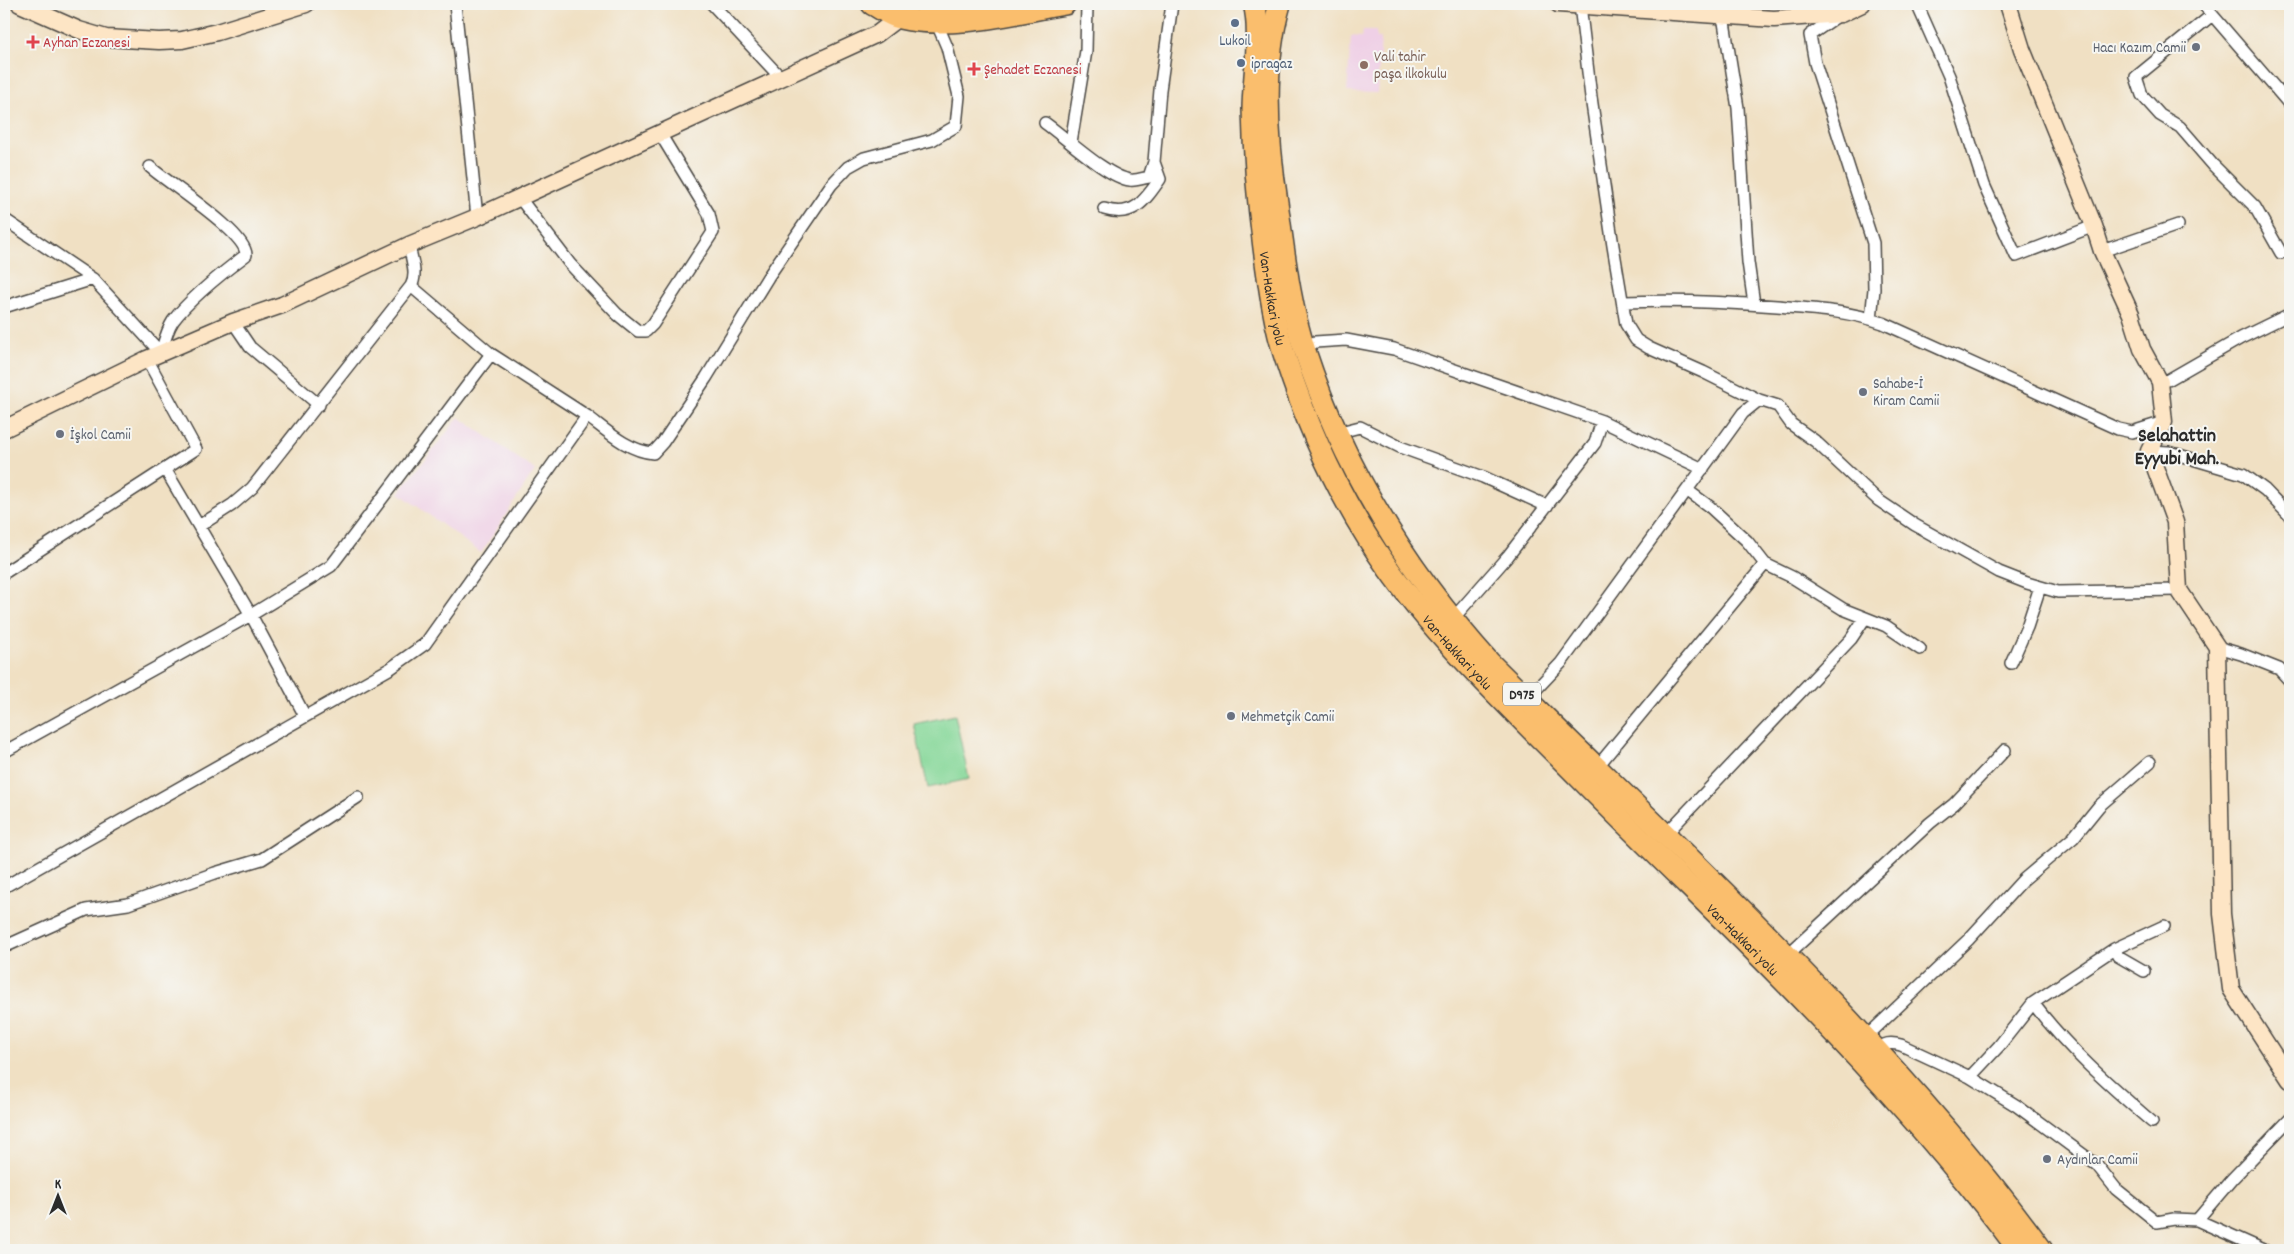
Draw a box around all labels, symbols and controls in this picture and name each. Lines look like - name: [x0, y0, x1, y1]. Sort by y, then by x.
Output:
- marker: Lukoil: [1229, 17, 1241, 29]
- place label: Lukoil: [1219, 31, 1251, 53]
- place label: Ayhan Eczanesi: [43, 33, 130, 55]
- marker: Ayhan Eczanesi: [27, 36, 39, 48]
- place label: Hacı Kazım Camii: [2093, 38, 2186, 60]
- marker: Hacı Kazım Camii: [2190, 41, 2202, 53]
- place label: Vali tahir paşa ilkokulu: [1374, 47, 1447, 86]
- place label: ipragaz: [1251, 54, 1293, 76]
- marker: ipragaz: [1235, 57, 1247, 69]
- marker: Vali tahir paşa ilkokulu: [1358, 59, 1370, 71]
- place label: Şehadet Eczanesi: [984, 60, 1082, 82]
- marker: Şehadet Eczanesi: [968, 63, 980, 75]
- street label: Van-Hakkari yolu: [1252, 250, 1290, 348]
- place label: Sahabe-İ Kiram Camii: [1873, 374, 1940, 413]
- marker: Sahabe-İ Kiram Camii: [1857, 386, 1869, 398]
- district label: Selahattin Eyyubi Mah.: [2135, 423, 2219, 474]
- place label: İşkol Camii: [70, 425, 131, 447]
- marker: İşkol Camii: [54, 428, 66, 440]
- street label: Van-Hakkari yolu: [1416, 611, 1496, 696]
- road number: D975: [1503, 682, 1541, 706]
- place label: Mehmetçik Camii: [1241, 707, 1335, 729]
- marker: Mehmetçik Camii: [1225, 710, 1237, 722]
- street label: Van-Hakkari yolu: [1700, 900, 1783, 982]
- place label: Aydınlar Camii: [2057, 1150, 2138, 1172]
- marker: Aydınlar Camii: [2041, 1153, 2053, 1165]
- north arrow: [32, 1172, 82, 1222]
- text: K: [55, 1175, 62, 1195]

